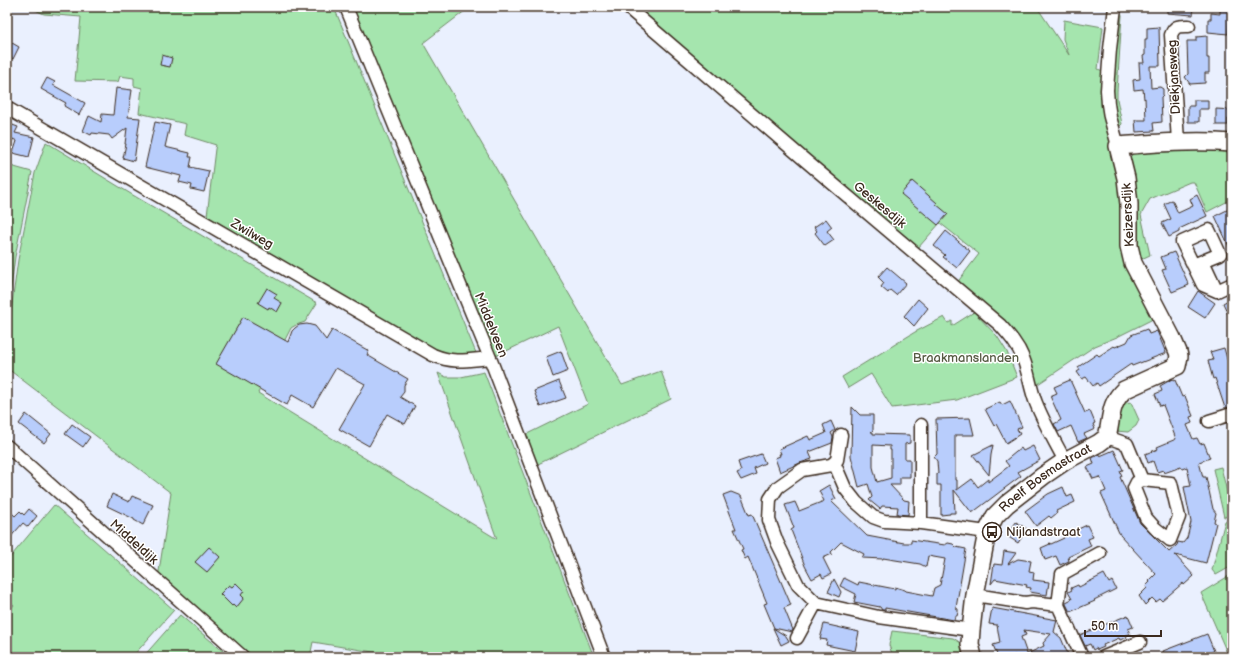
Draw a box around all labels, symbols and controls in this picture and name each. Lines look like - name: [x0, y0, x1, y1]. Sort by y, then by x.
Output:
- street label: Diekjansweg: [1164, 39, 1184, 115]
- street label: Geskesdijk: [850, 178, 910, 232]
- street label: Keizersdijk: [1118, 182, 1138, 247]
- street label: Zwilweg: [227, 215, 276, 253]
- street label: Middelveen: [471, 290, 511, 360]
- park label: Braakmanslanden: [913, 350, 1019, 366]
- street label: Roelf Bosmastraat: [996, 440, 1094, 515]
- street label: Middeldijk: [106, 516, 162, 568]
- bus stop icon: Nijlandstraat: [981, 521, 1003, 543]
- place label: Nijlandstraat: [1006, 524, 1080, 540]
- scale bar: [1085, 612, 1161, 638]
- text: 50 m: [1091, 619, 1118, 634]

